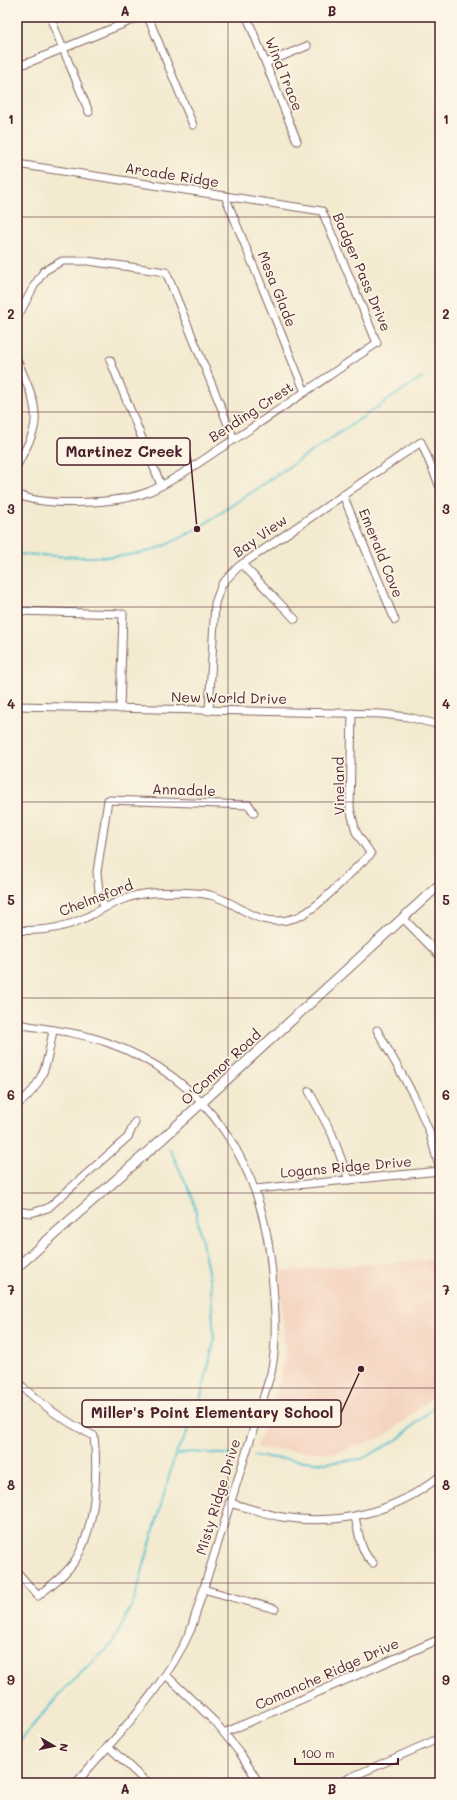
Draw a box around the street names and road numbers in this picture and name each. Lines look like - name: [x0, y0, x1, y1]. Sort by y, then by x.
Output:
- street label: Wind Trace: [261, 34, 308, 114]
- street label: Arcade Ridge: [124, 158, 220, 191]
- street label: Badger Pass Drive: [329, 210, 396, 334]
- street label: Mesa Glade: [254, 248, 301, 329]
- street label: Bending Crest: [205, 377, 297, 446]
- street label: Emerald Cove: [355, 505, 408, 600]
- street label: Bay View: [229, 510, 291, 561]
- street label: New World Drive: [171, 687, 287, 708]
- street label: Vineland: [328, 756, 349, 815]
- street label: Annadale: [152, 779, 216, 800]
- street label: Chelmsford: [56, 875, 136, 920]
- street label: O'Connor Road: [177, 1025, 265, 1109]
- street label: Logans Ridge Drive: [279, 1151, 413, 1182]
- street label: Misty Ridge Drive: [191, 1436, 244, 1557]
- street label: Comanche Ridge Drive: [252, 1633, 402, 1714]

